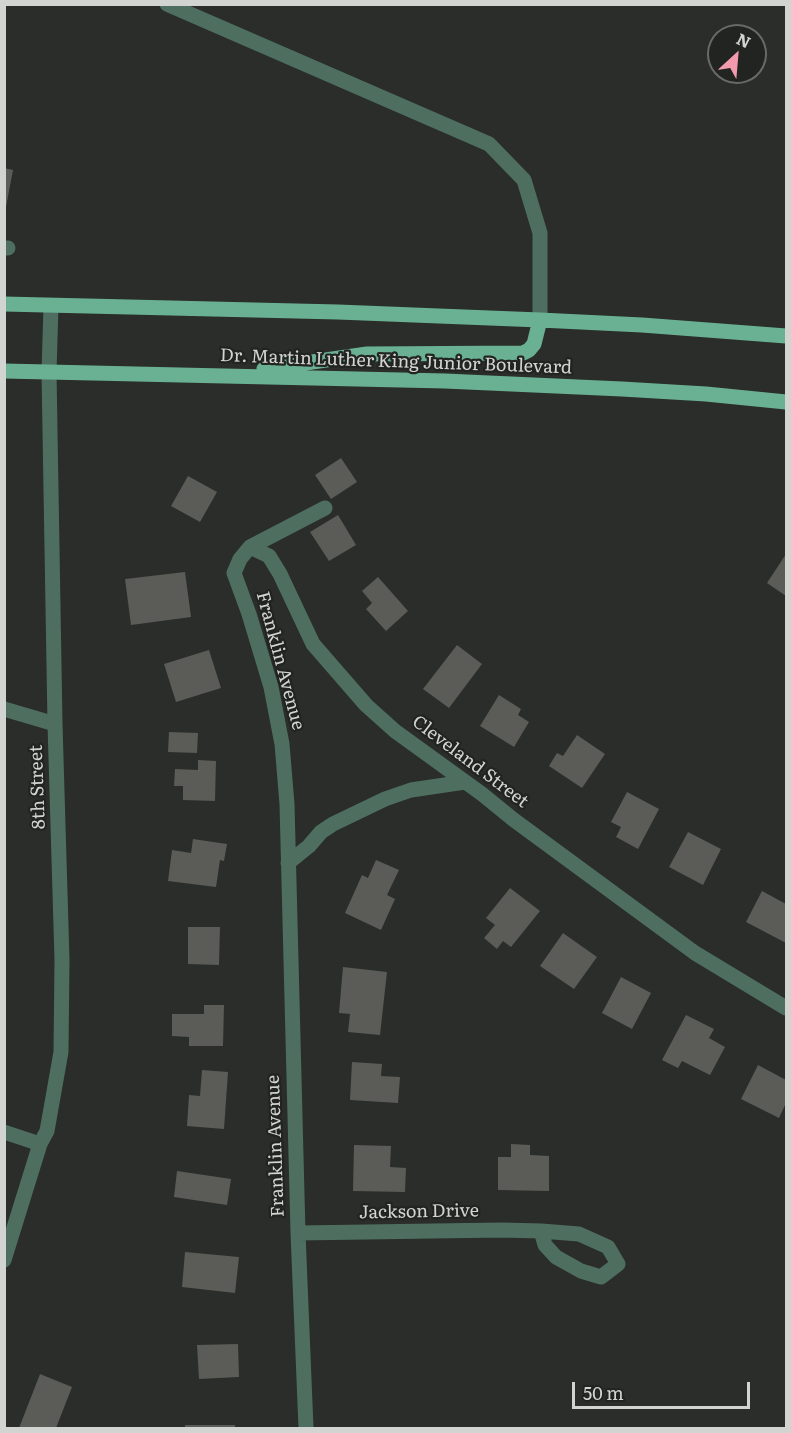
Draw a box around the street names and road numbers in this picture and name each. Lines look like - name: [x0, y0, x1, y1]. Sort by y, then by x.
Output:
- street label: Dr. Martin Luther King Junior Boulevard: [220, 345, 572, 379]
- street label: Franklin Avenue: [251, 589, 309, 733]
- street label: Cleveland Street: [408, 711, 532, 813]
- street label: 8th Street: [26, 745, 50, 829]
- street label: Franklin Avenue: [263, 1074, 289, 1218]
- street label: Jackson Drive: [359, 1200, 479, 1224]

